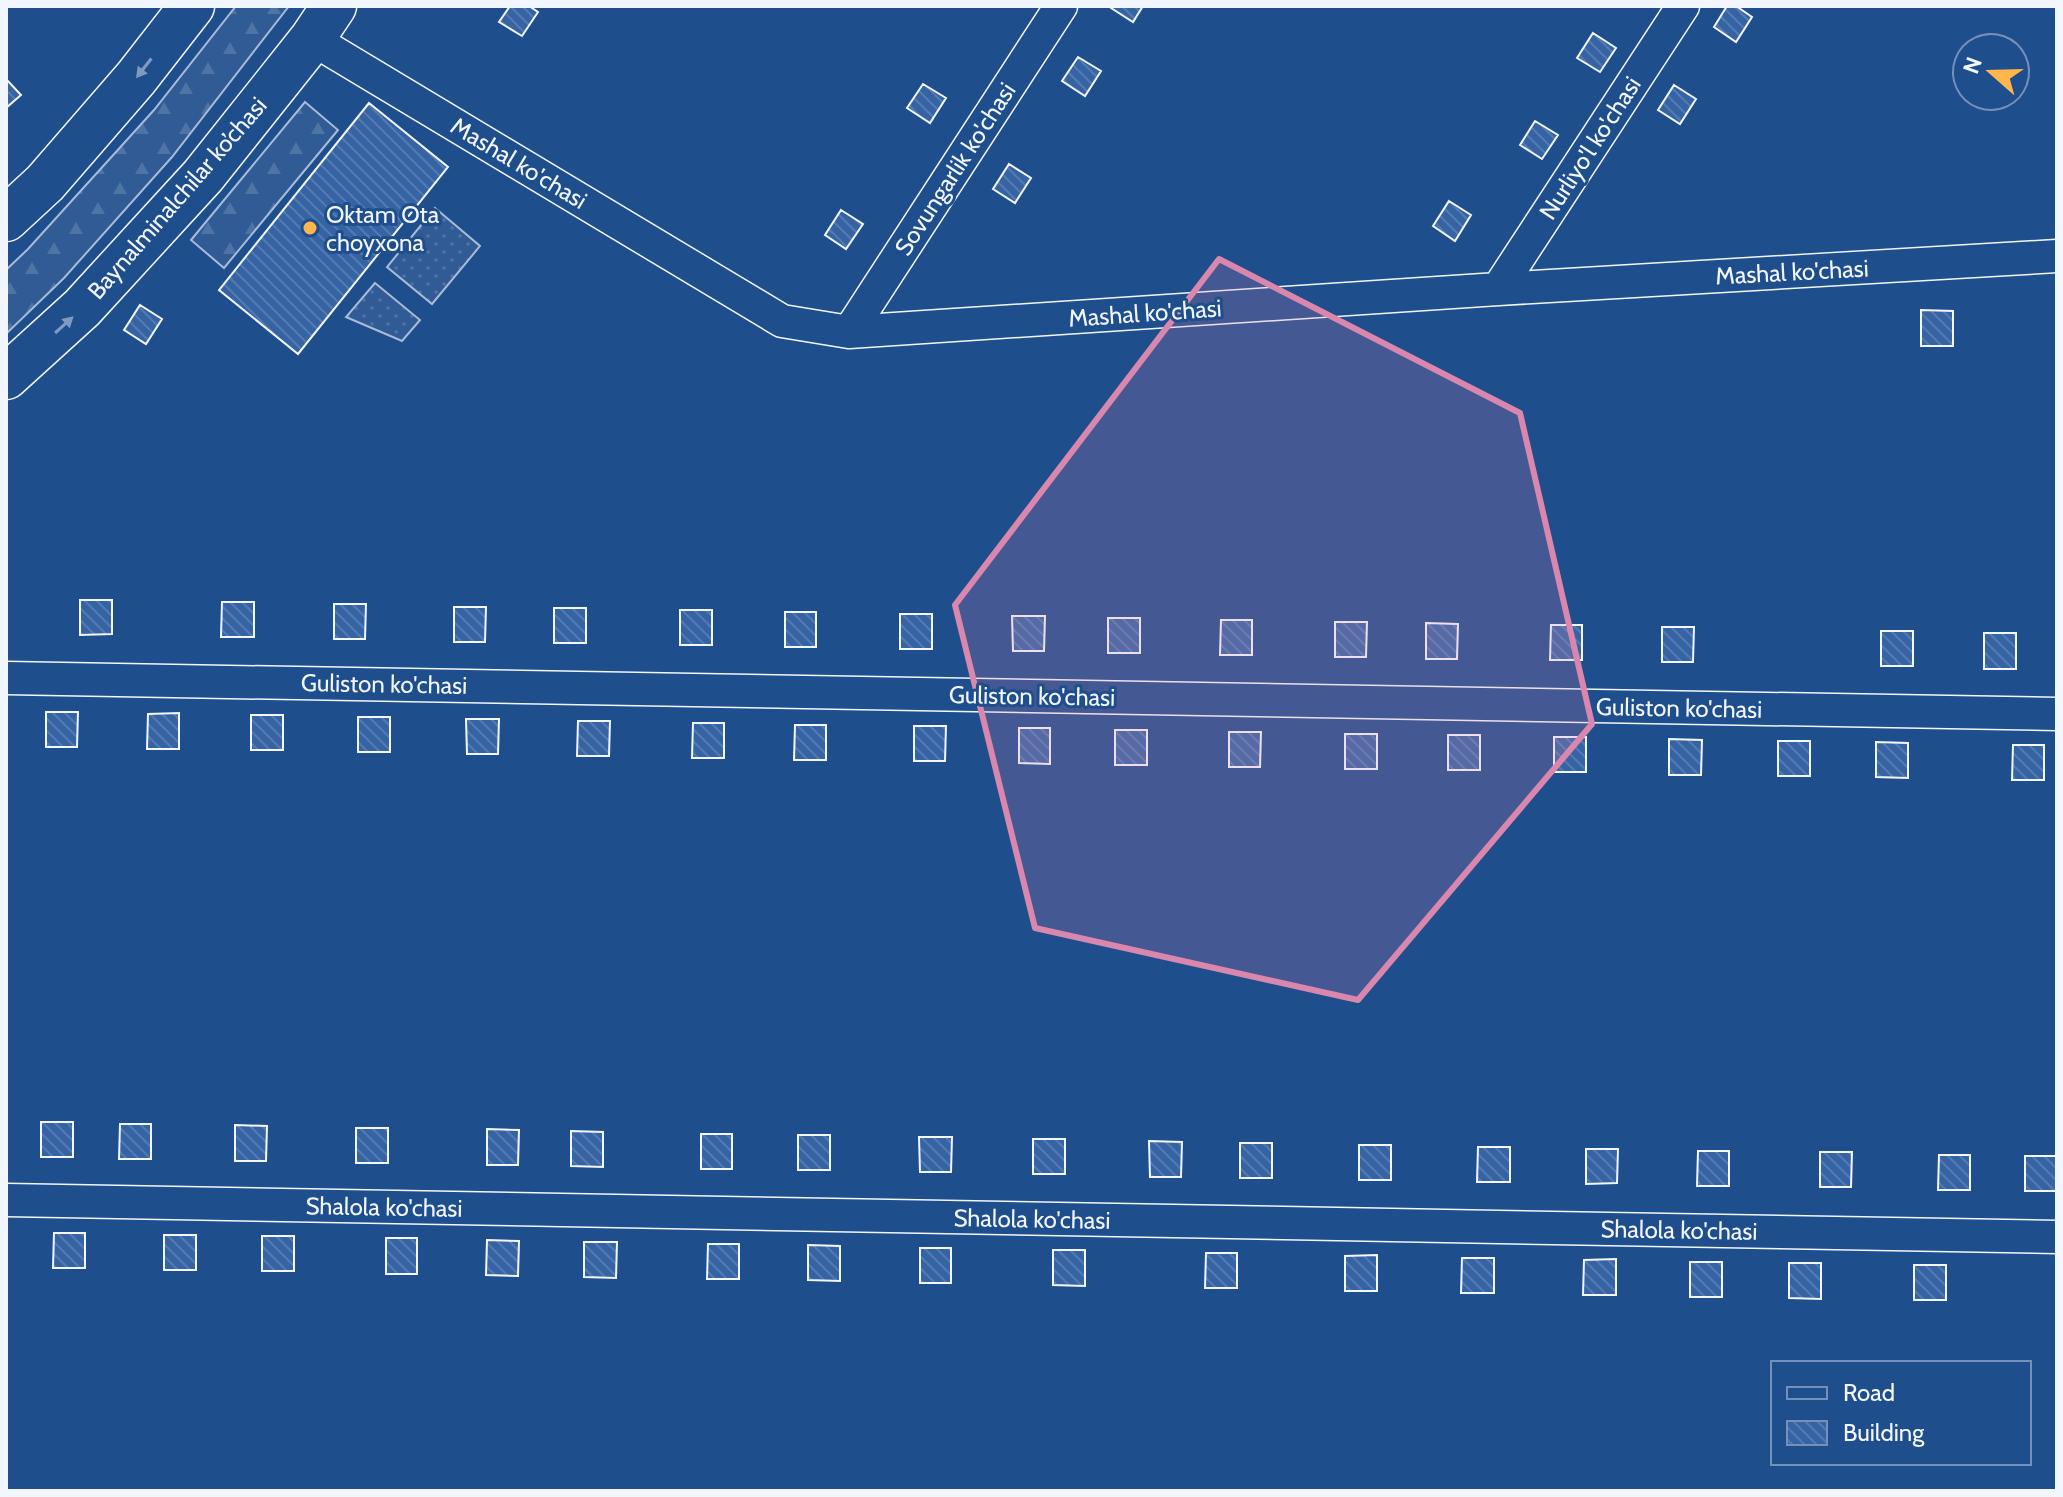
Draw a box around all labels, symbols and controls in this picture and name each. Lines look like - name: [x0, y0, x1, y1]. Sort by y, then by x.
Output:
- north arrow: [1951, 32, 2031, 112]
- text: N: [1957, 53, 1988, 77]
- one-way arrow: [136, 58, 153, 78]
- street label: Nurliyo'l ko'chasi: [1533, 71, 1647, 225]
- street label: Sovungarlik ko'chasi: [888, 77, 1022, 261]
- street label: Baynalminalchilar ko’chasi: [81, 91, 273, 305]
- street label: Mashal ko'chasi: [446, 111, 592, 215]
- place label: Oktam Ota choyxona: [326, 200, 440, 257]
- marker: Oktam Ota choyxona: [301, 219, 319, 237]
- street label: Mashal ko'chasi: [1715, 254, 1869, 290]
- street label: Mashal ko'chasi: [1067, 293, 1223, 333]
- one-way arrow: [54, 316, 73, 334]
- street label: Guliston ko'chasi: [301, 668, 467, 700]
- street label: Guliston ko'chasi: [949, 680, 1115, 712]
- street label: Guliston ko'chasi: [1596, 692, 1762, 724]
- street label: Shalola ko'chasi: [305, 1191, 463, 1223]
- street label: Shalola ko'chasi: [953, 1203, 1111, 1235]
- street label: Shalola ko'chasi: [1600, 1214, 1758, 1246]
- legend: [1771, 1361, 2031, 1465]
- text: Road: [1843, 1378, 1895, 1407]
- text: Building: [1843, 1418, 1925, 1447]

